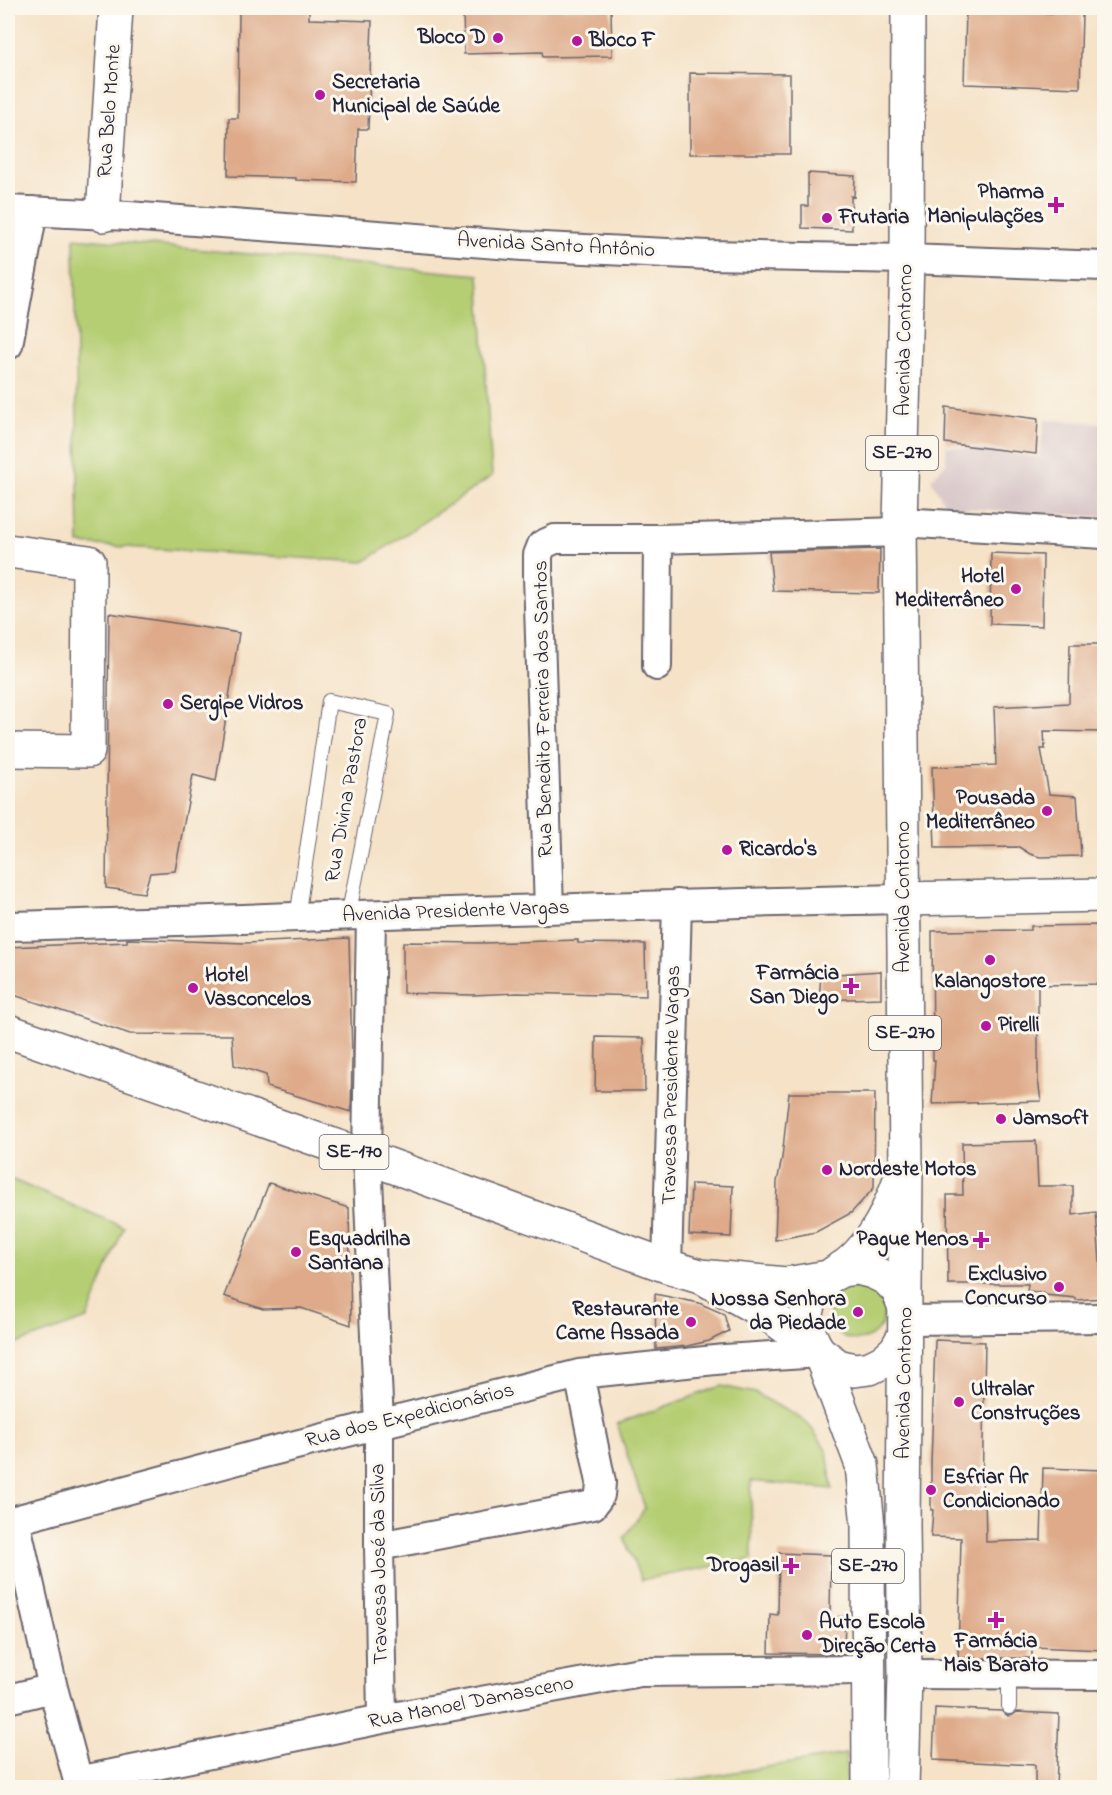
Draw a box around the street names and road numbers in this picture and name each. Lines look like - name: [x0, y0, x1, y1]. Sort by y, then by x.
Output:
- street label: Rua Belo Monte: [90, 43, 130, 179]
- street label: Avenida Santo Antônio: [456, 226, 656, 266]
- street label: Avenida Contorno: [889, 264, 921, 416]
- road number: SE-270: [866, 436, 938, 470]
- street label: Rua Benedito Ferreira dos Santos: [526, 560, 562, 858]
- street label: Rua Divina Pastora: [318, 715, 376, 885]
- street label: Avenida Contorno: [889, 821, 919, 973]
- street label: Avenida Presidente Vargas: [342, 893, 570, 933]
- street label: Travessa Presidente Vargas: [655, 965, 691, 1205]
- road number: SE-270: [869, 1016, 941, 1050]
- road number: SE-170: [320, 1135, 388, 1169]
- street label: Avenida Contorno: [889, 1307, 921, 1459]
- street label: Rua dos Expedicionários: [302, 1376, 518, 1456]
- street label: Travessa José da Silva: [363, 1463, 397, 1665]
- road number: SE-270: [832, 1549, 904, 1583]
- street label: Rua Manoel Damasceno: [366, 1668, 576, 1738]

